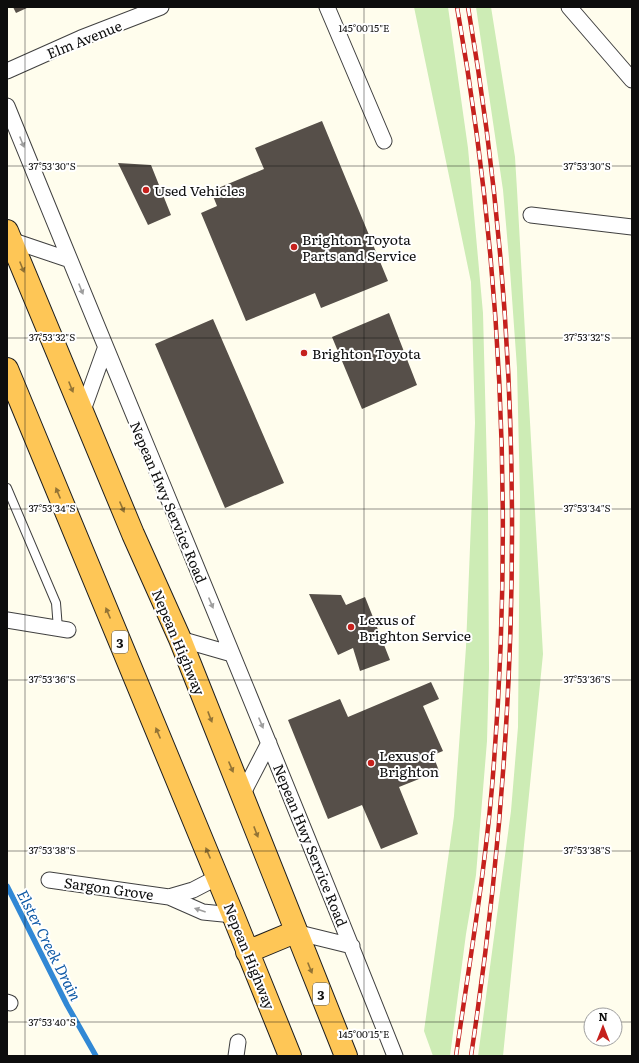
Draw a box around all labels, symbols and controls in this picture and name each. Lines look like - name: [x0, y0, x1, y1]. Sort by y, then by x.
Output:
- street label: Elm Avenue: [44, 15, 124, 63]
- text: 145°00'15"E: [339, 20, 389, 35]
- one-way arrow: [19, 137, 25, 149]
- text: 37°53'30"S: [28, 158, 76, 173]
- text: 37°53'30"S: [563, 158, 611, 173]
- place label: Used Vehicles: [154, 180, 245, 200]
- marker: Used Vehicles: [141, 185, 151, 195]
- place label: Brighton Toyota Parts and Service: [302, 229, 416, 265]
- marker: Brighton Toyota Parts and Service: [289, 242, 299, 252]
- one-way arrow: [19, 261, 25, 272]
- one-way arrow: [78, 283, 84, 294]
- text: 37°53'32"S: [29, 329, 75, 344]
- text: 37°53'32"S: [564, 329, 610, 344]
- place label: Brighton Toyota: [312, 343, 421, 363]
- marker: Brighton Toyota: [299, 348, 309, 358]
- one-way arrow: [69, 382, 75, 394]
- street label: Nepean Hwy Service Road: [126, 418, 212, 586]
- one-way arrow: [55, 486, 61, 498]
- text: 37°53'34"S: [28, 500, 76, 515]
- text: 37°53'34"S: [563, 500, 611, 515]
- one-way arrow: [119, 502, 125, 514]
- street label: Nepean Highway: [148, 586, 211, 699]
- one-way arrow: [208, 597, 214, 608]
- one-way arrow: [105, 607, 112, 619]
- place label: Lexus of Brighton Service: [359, 609, 471, 645]
- marker: Lexus of Brighton Service: [346, 622, 356, 632]
- road number: 3: [112, 631, 128, 653]
- text: 37°53'36"S: [29, 671, 75, 686]
- text: 37°53'36"S: [564, 671, 610, 686]
- one-way arrow: [207, 712, 213, 723]
- one-way arrow: [258, 717, 264, 729]
- one-way arrow: [155, 728, 161, 739]
- place label: Lexus of Brighton: [379, 745, 439, 781]
- marker: Lexus of Brighton: [366, 758, 376, 768]
- street label: Nepean Hwy Service Road: [269, 761, 353, 930]
- one-way arrow: [228, 762, 234, 774]
- one-way arrow: [254, 826, 260, 838]
- text: 37°53'38"S: [28, 842, 76, 857]
- text: 37°53'38"S: [563, 842, 611, 857]
- one-way arrow: [205, 848, 211, 859]
- street label: Sargon Grove: [63, 872, 155, 904]
- water label: Elster Creek Drain: [12, 885, 88, 1005]
- street label: Nepean Highway: [220, 900, 281, 1013]
- one-way arrow: [194, 907, 206, 913]
- one-way arrow: [308, 963, 314, 975]
- road number: 3: [313, 983, 329, 1005]
- north arrow: [583, 1007, 623, 1047]
- text: N: [598, 1008, 608, 1024]
- text: 37°53'40"S: [28, 1014, 76, 1029]
- text: 145°00'15"E: [339, 1026, 389, 1041]

